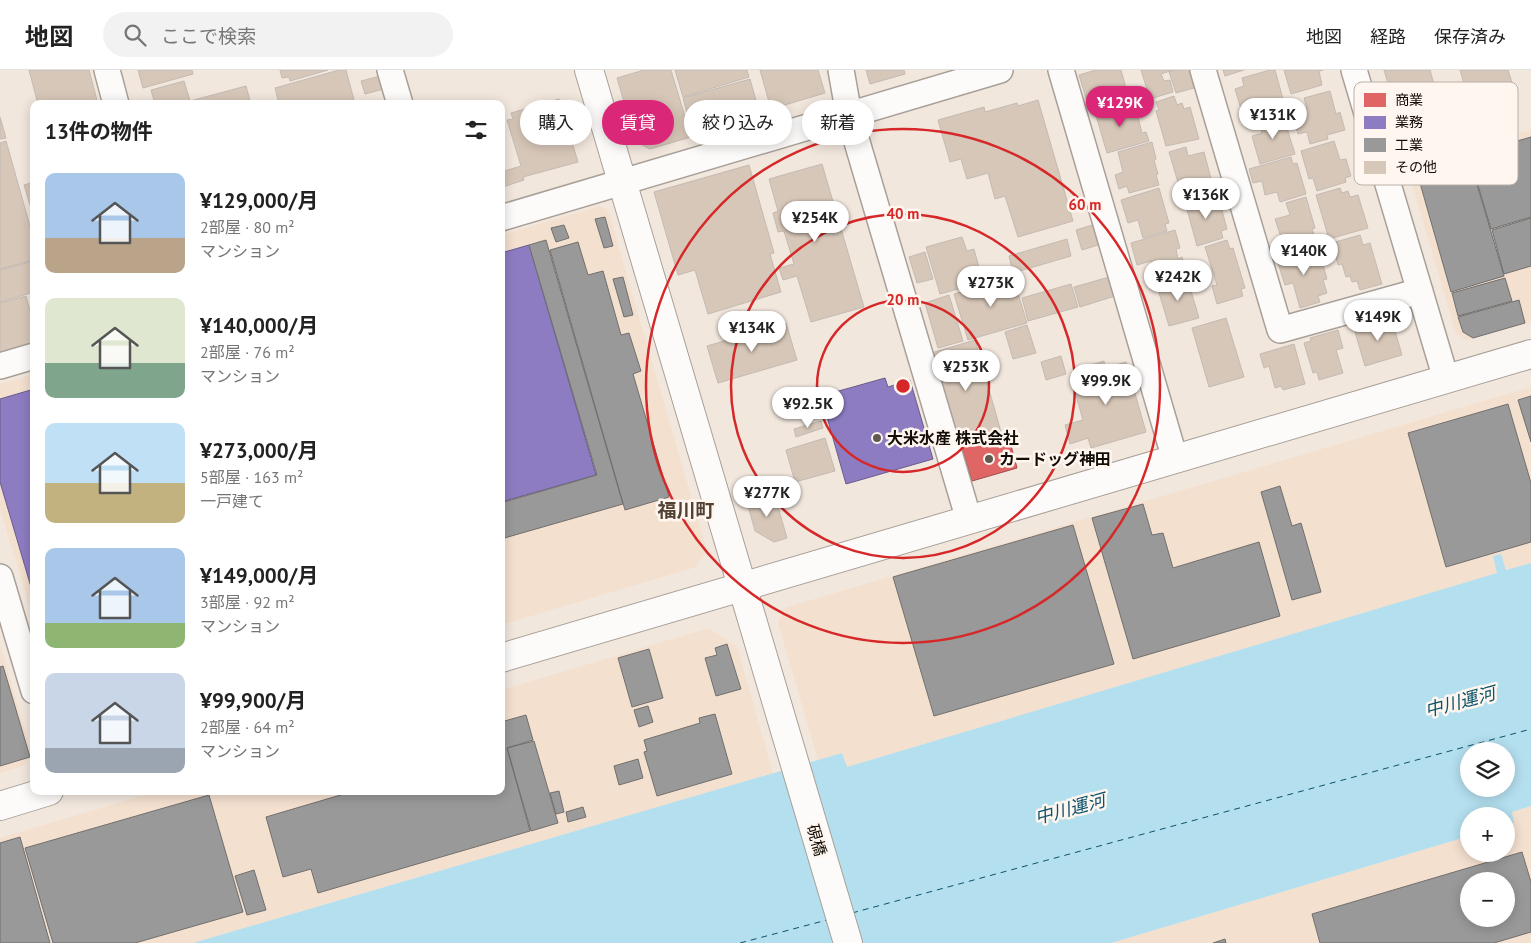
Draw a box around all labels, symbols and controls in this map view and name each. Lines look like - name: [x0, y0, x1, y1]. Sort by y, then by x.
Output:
- search box: [103, 12, 453, 57]
- text: 地図: [25, 21, 73, 52]
- icon: search: [121, 21, 149, 49]
- text: ここで検索: [161, 24, 256, 48]
- text: 地図: [1306, 25, 1342, 48]
- text: 経路: [1370, 25, 1406, 48]
- text: 保存済み: [1434, 25, 1506, 48]
- legend: [1354, 82, 1518, 185]
- pin: ¥129K: [1085, 85, 1155, 128]
- text: 商業: [1395, 91, 1423, 109]
- text: ¥129K: [1097, 92, 1143, 112]
- pin: ¥131K: [1238, 98, 1308, 140]
- chip: 購入: [520, 100, 592, 145]
- chip: 賃貸: [602, 100, 674, 145]
- chip: 絞り込み: [684, 100, 792, 145]
- chip: 新着: [802, 100, 874, 145]
- text: ¥131K: [1250, 104, 1296, 124]
- text: 業務: [1395, 113, 1423, 131]
- icon: filters: [462, 116, 490, 144]
- text: 13件の物件: [45, 118, 153, 145]
- text: 工業: [1395, 136, 1423, 154]
- text: その他: [1395, 158, 1437, 176]
- pin: ¥136K: [1171, 178, 1241, 220]
- text: ¥136K: [1183, 184, 1229, 204]
- text: ¥129,000/月: [200, 187, 318, 214]
- icon: home: [85, 193, 145, 253]
- text: 60 m: [1069, 195, 1101, 214]
- pin: ¥254K: [780, 200, 850, 243]
- text: 40 m: [887, 204, 919, 223]
- text: ¥254K: [792, 207, 838, 227]
- text: 2部屋 · 80 m²: [200, 217, 295, 237]
- pin: ¥140K: [1269, 234, 1339, 276]
- text: ¥140K: [1281, 240, 1327, 260]
- text: マンション: [200, 241, 280, 261]
- pin: ¥242K: [1143, 260, 1213, 302]
- pin: ¥273K: [956, 266, 1026, 308]
- text: ¥242K: [1155, 266, 1201, 286]
- text: ¥273K: [968, 272, 1014, 292]
- text: 20 m: [887, 290, 919, 309]
- pin: ¥149K: [1343, 300, 1413, 342]
- text: ¥149K: [1355, 306, 1401, 326]
- pin: ¥134K: [717, 310, 787, 353]
- text: ¥140,000/月: [200, 312, 318, 339]
- text: ¥134K: [729, 317, 775, 337]
- icon: home: [85, 318, 145, 378]
- text: 2部屋 · 76 m²: [200, 342, 295, 362]
- pin: ¥253K: [931, 350, 1001, 392]
- text: ¥253K: [943, 356, 989, 376]
- pin: ¥99.9K: [1065, 364, 1147, 406]
- text: マンション: [200, 366, 280, 386]
- text: ¥99.9K: [1081, 370, 1131, 390]
- centre of rings: [894, 377, 912, 395]
- pin: ¥92.5K: [767, 386, 849, 429]
- text: ¥92.5K: [783, 393, 833, 413]
- place label: 大米水産 株式会社: [887, 428, 1019, 448]
- marker: 大米水産 株式会社: [871, 432, 883, 444]
- text: ¥273,000/月: [200, 437, 318, 464]
- icon: home: [85, 443, 145, 503]
- place label: カードッグ神田: [999, 449, 1111, 469]
- marker: カードッグ神田: [983, 453, 995, 465]
- text: 5部屋 · 163 m²: [200, 467, 303, 487]
- pin: ¥277K: [732, 476, 802, 518]
- text: ¥277K: [744, 482, 790, 502]
- text: 一戸建て: [200, 491, 264, 511]
- district label: 福川町: [657, 498, 715, 522]
- text: ¥149,000/月: [200, 562, 318, 589]
- icon: home: [85, 568, 145, 628]
- text: 3部屋 · 92 m²: [200, 592, 295, 612]
- text: マンション: [200, 616, 280, 636]
- water label: 中川運河: [1422, 680, 1501, 722]
- text: ¥99,900/月: [200, 687, 306, 714]
- icon: home: [85, 693, 145, 753]
- text: 2部屋 · 64 m²: [200, 717, 295, 737]
- text: マンション: [200, 741, 280, 761]
- map controls: [1460, 742, 1515, 927]
- button: layers: [1460, 742, 1515, 797]
- water label: 中川運河: [1032, 787, 1111, 829]
- button: +: [1460, 807, 1515, 862]
- street label: 硯橋: [803, 822, 831, 858]
- button: −: [1460, 872, 1515, 927]

